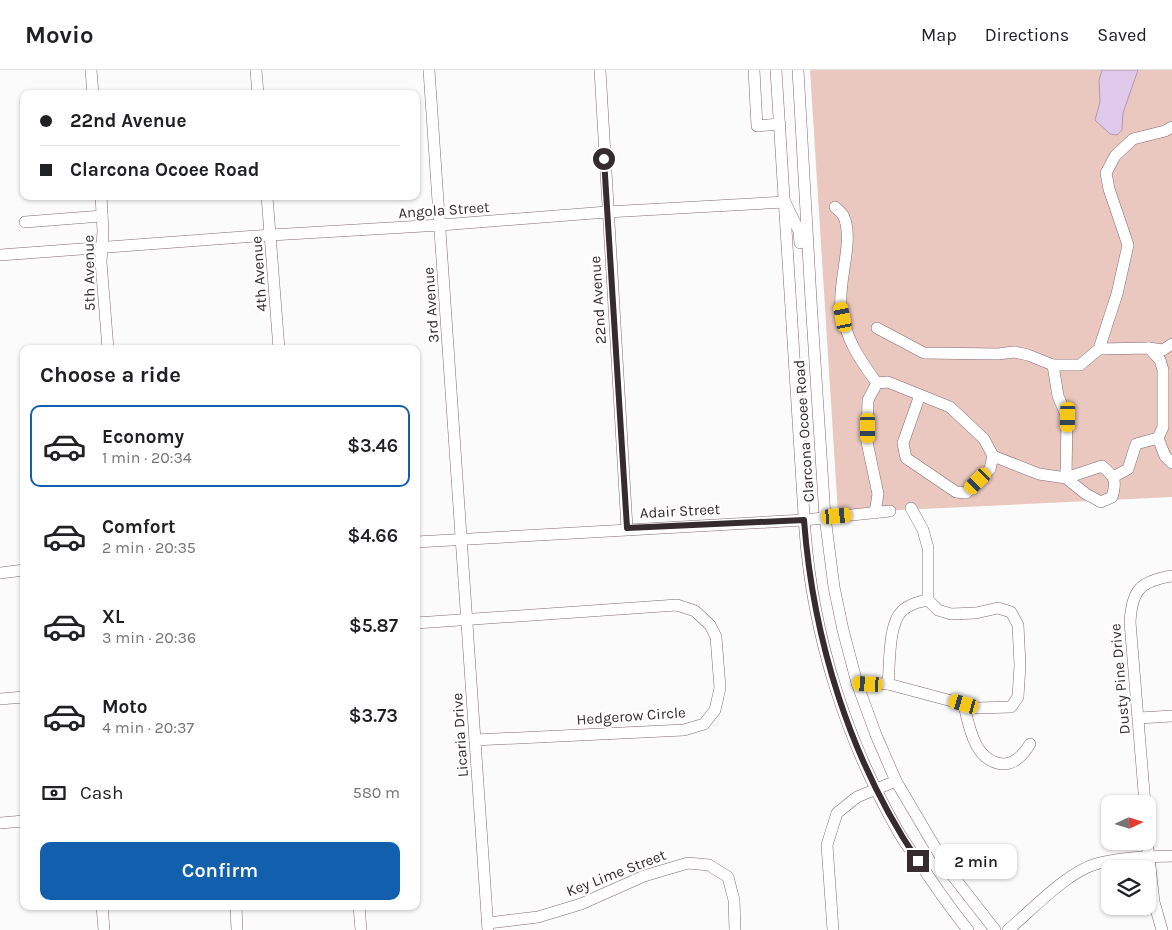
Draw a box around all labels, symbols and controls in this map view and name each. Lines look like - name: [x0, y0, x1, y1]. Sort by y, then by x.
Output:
- text: Movio: [25, 21, 94, 49]
- text: Map: [921, 24, 957, 46]
- text: Directions: [985, 24, 1069, 46]
- text: Saved: [1097, 24, 1147, 46]
- text: 22nd Avenue: [70, 110, 187, 132]
- route start: [593, 148, 615, 170]
- text: Clarcona Ocoee Road: [70, 159, 259, 181]
- street label: Angola Street: [398, 198, 491, 222]
- street label: 5th Avenue: [79, 235, 99, 311]
- street label: 4th Avenue: [247, 235, 271, 313]
- street label: 22nd Avenue: [586, 255, 610, 345]
- street label: 3rd Avenue: [419, 266, 443, 344]
- car: [832, 301, 853, 333]
- street label: Clarcona Ocoee Road: [790, 359, 818, 503]
- text: Choose a ride: [40, 362, 181, 388]
- car: [1060, 402, 1075, 432]
- car: [860, 413, 875, 443]
- icon: car: [42, 424, 87, 469]
- text: Economy: [102, 426, 184, 448]
- text: $3.46: [347, 435, 398, 457]
- text: 1 min · 20:34: [102, 448, 192, 467]
- car: [962, 465, 993, 497]
- street label: Adair Street: [639, 500, 721, 522]
- car: [821, 507, 852, 525]
- icon: car: [42, 514, 87, 559]
- text: Comfort: [102, 516, 176, 538]
- text: $4.66: [347, 525, 398, 547]
- text: 2 min · 20:35: [102, 538, 196, 557]
- icon: car: [42, 604, 87, 649]
- text: XL: [102, 606, 124, 628]
- text: $5.87: [349, 615, 398, 637]
- street label: Dusty Pine Drive: [1106, 623, 1134, 735]
- text: 3 min · 20:36: [102, 628, 196, 647]
- car: [852, 676, 883, 692]
- street label: Licaria Drive: [448, 692, 472, 778]
- car: [947, 693, 980, 715]
- icon: car: [42, 694, 87, 739]
- text: Moto: [102, 696, 148, 718]
- street label: Hedgerow Circle: [576, 703, 686, 729]
- text: $3.73: [349, 705, 398, 727]
- text: 4 min · 20:37: [102, 718, 194, 737]
- icon: cash: [40, 779, 68, 807]
- text: Cash: [80, 782, 124, 804]
- text: 580 m: [353, 783, 400, 802]
- north arrow: [1101, 795, 1156, 850]
- map controls: [1101, 795, 1156, 915]
- button: Confirm: [40, 842, 400, 900]
- callout: 2 min: [936, 844, 1018, 878]
- street label: Key Lime Street: [564, 846, 669, 900]
- route end: [907, 850, 929, 872]
- text: 2 min: [954, 852, 998, 871]
- button: layers: [1101, 860, 1156, 915]

